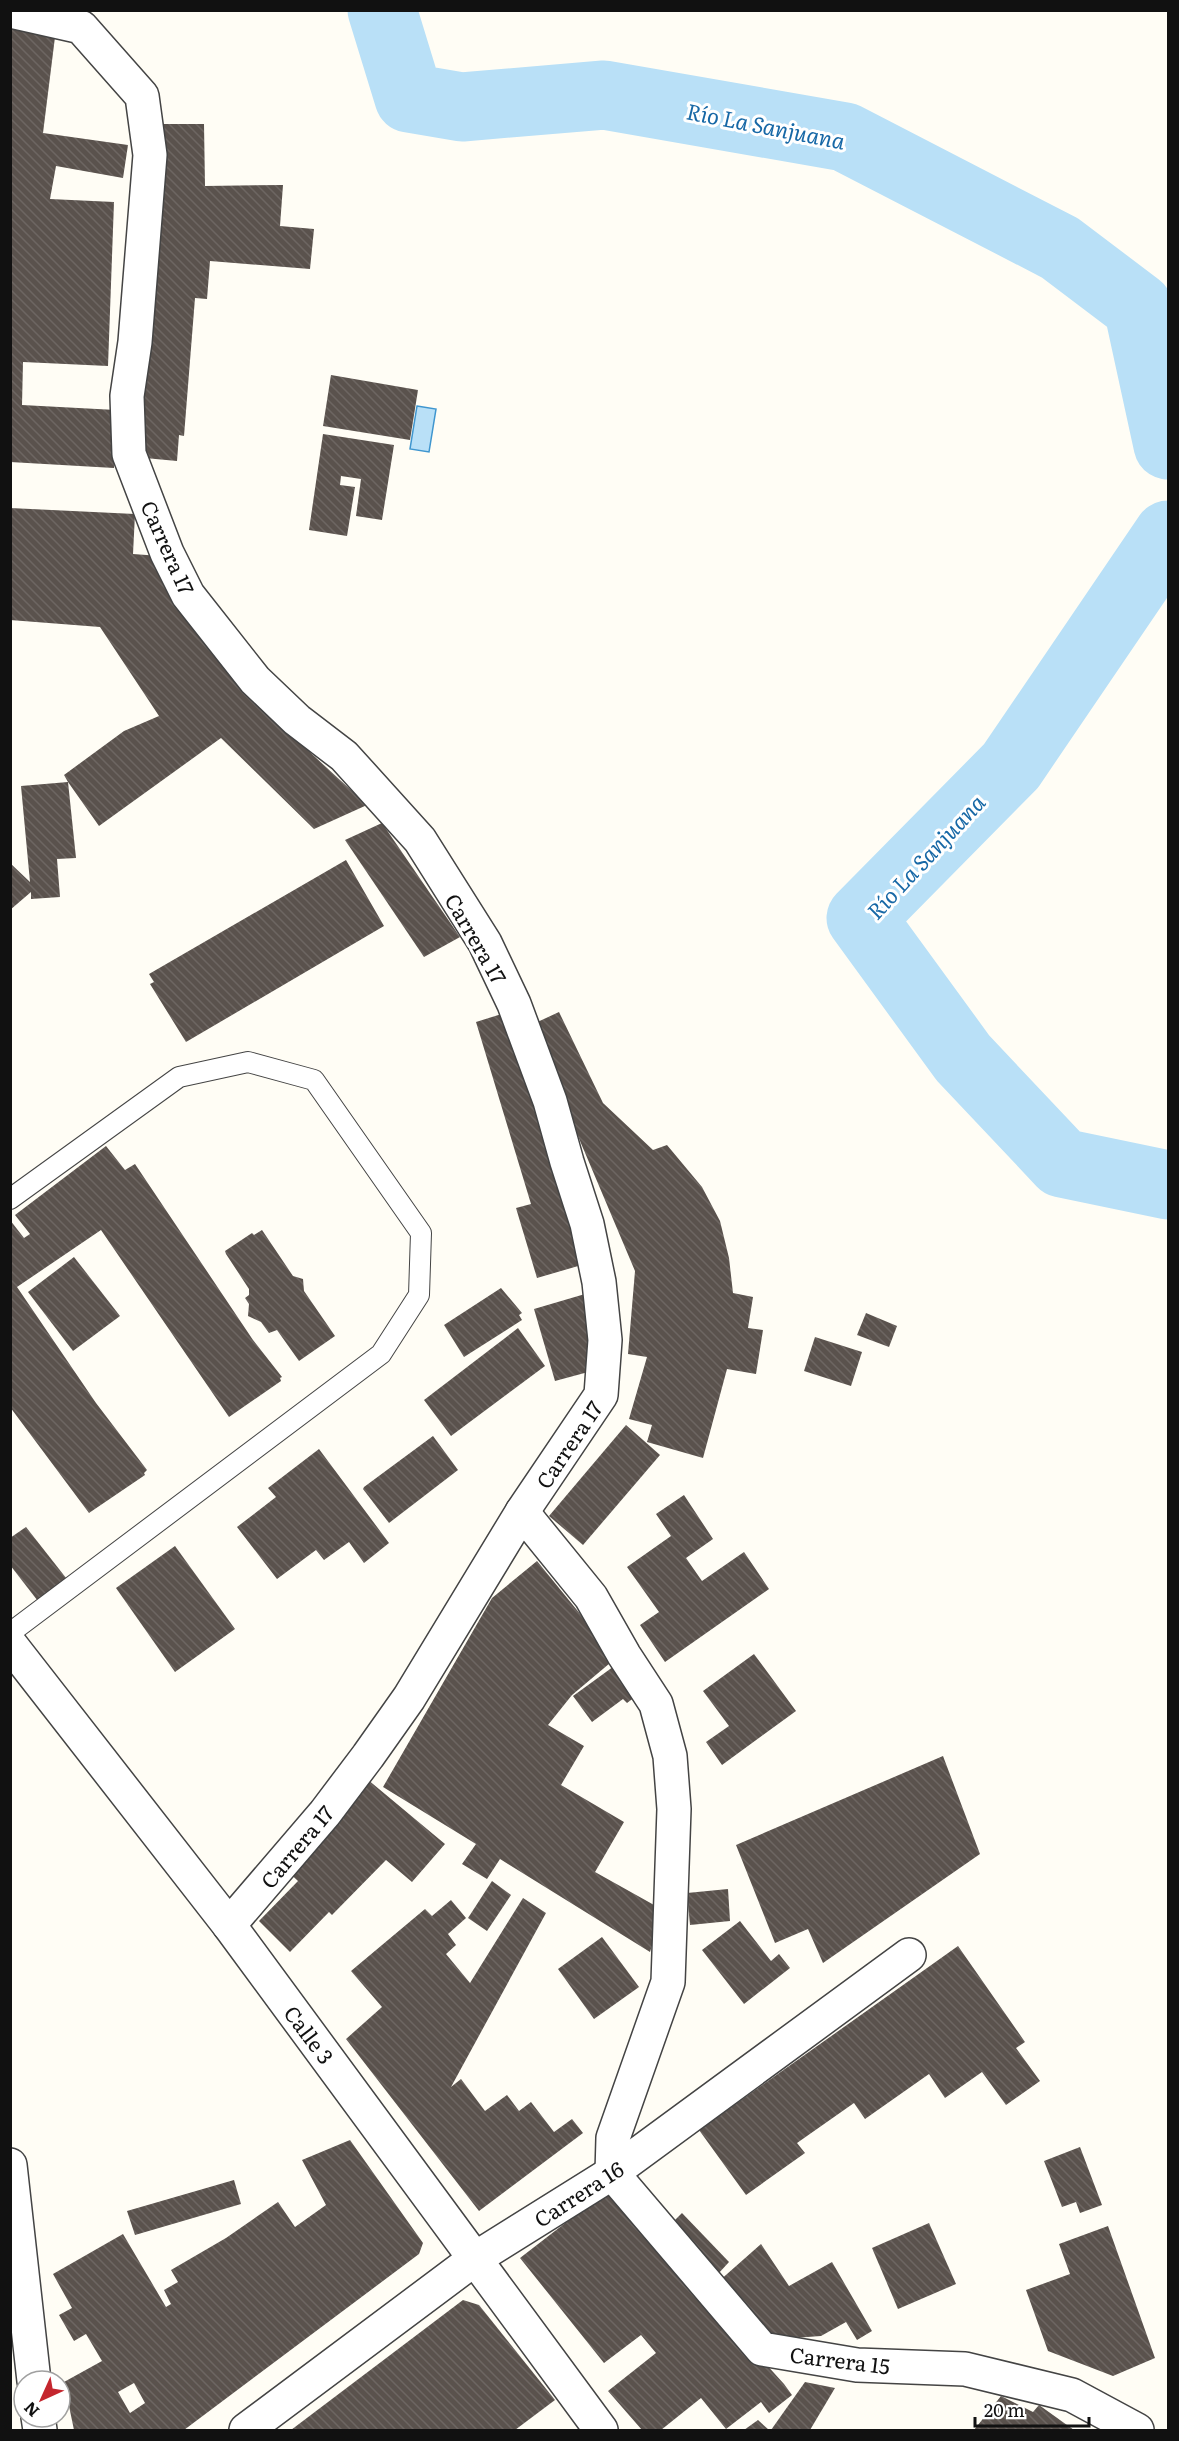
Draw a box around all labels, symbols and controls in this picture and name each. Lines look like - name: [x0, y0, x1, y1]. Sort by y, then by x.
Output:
- water label: Río La Sanjuana: [684, 93, 848, 157]
- street label: Carrera 17: [135, 495, 204, 599]
- water label: Río La Sanjuana: [858, 786, 992, 926]
- street label: Carrera 17: [439, 887, 516, 989]
- street label: Carrera 17: [527, 1394, 609, 1494]
- street label: Carrera 17: [252, 1797, 340, 1894]
- street label: Calle 3: [278, 1998, 342, 2070]
- street label: Carrera 16: [527, 2152, 629, 2234]
- street label: Carrera 15: [788, 2337, 892, 2381]
- north arrow: [12, 2369, 72, 2429]
- scale bar: [975, 2390, 1089, 2428]
- text: 20 m: [984, 2396, 1025, 2423]
- text: N: [17, 2397, 44, 2424]

